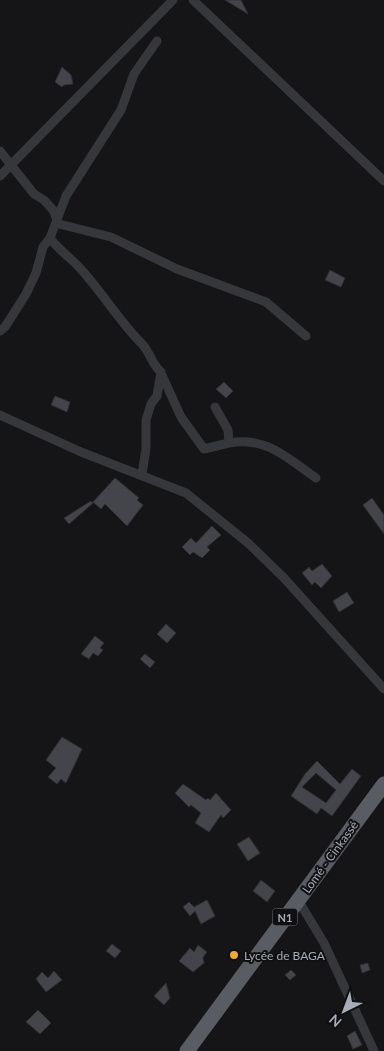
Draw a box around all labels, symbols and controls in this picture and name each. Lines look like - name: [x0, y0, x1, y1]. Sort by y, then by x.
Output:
- street label: Lomé - Cinkassé: [299, 818, 361, 896]
- road number: N1: [272, 909, 298, 926]
- place label: Lycée de BAGA: [244, 948, 326, 963]
- marker: Lycée de BAGA: [228, 949, 240, 961]
- north arrow: [319, 986, 369, 1036]
- text: N: [325, 1011, 345, 1031]

